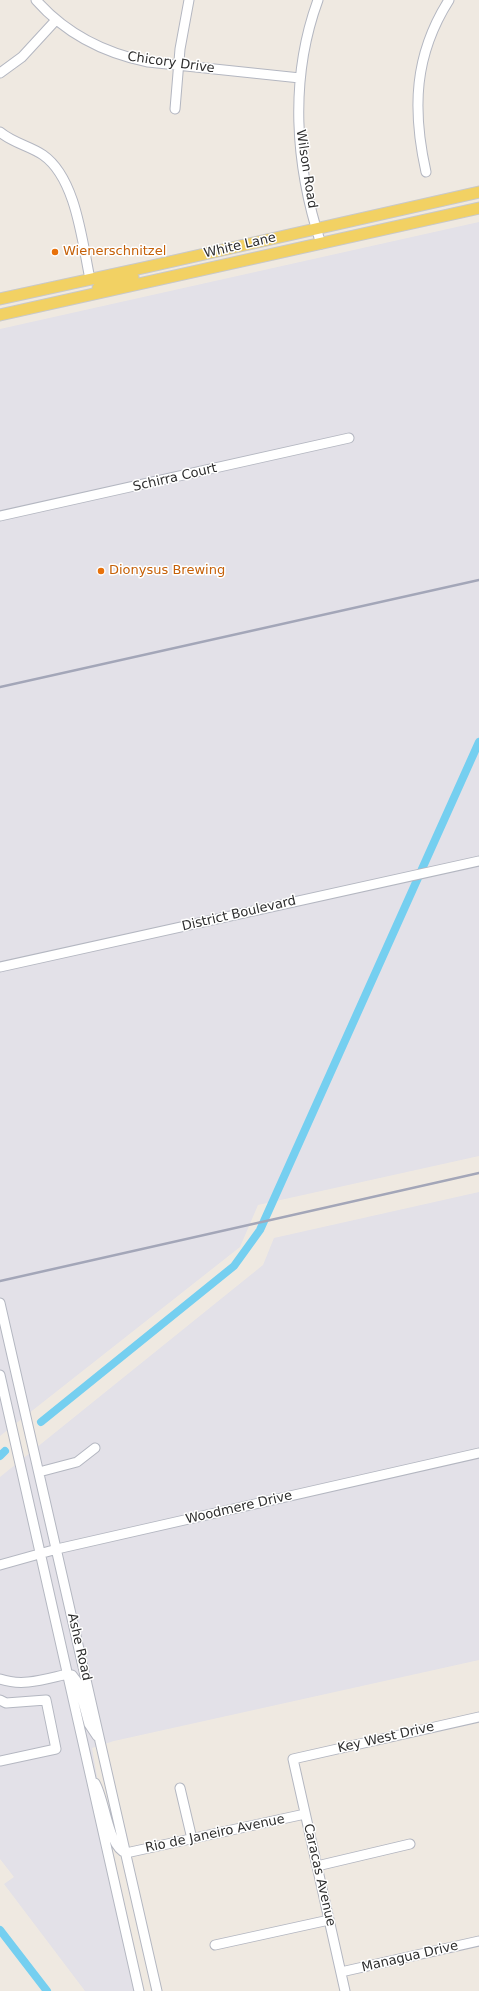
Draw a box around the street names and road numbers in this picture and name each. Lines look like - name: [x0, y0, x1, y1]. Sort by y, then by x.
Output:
- street label: Chicory Drive: [126, 49, 216, 77]
- street label: Wilson Road: [292, 129, 320, 209]
- street label: White Lane: [202, 230, 278, 262]
- street label: Schirra Court: [132, 461, 218, 495]
- street label: District Boulevard: [180, 893, 298, 935]
- street label: Woodmere Drive: [184, 1488, 294, 1528]
- street label: Ashe Road: [64, 1612, 94, 1682]
- street label: Key West Drive: [336, 1719, 436, 1757]
- street label: Rio de Janeiro Avenue: [144, 1812, 286, 1856]
- street label: Caracas Avenue: [300, 1822, 338, 1928]
- street label: Managua Drive: [360, 1938, 460, 1976]

